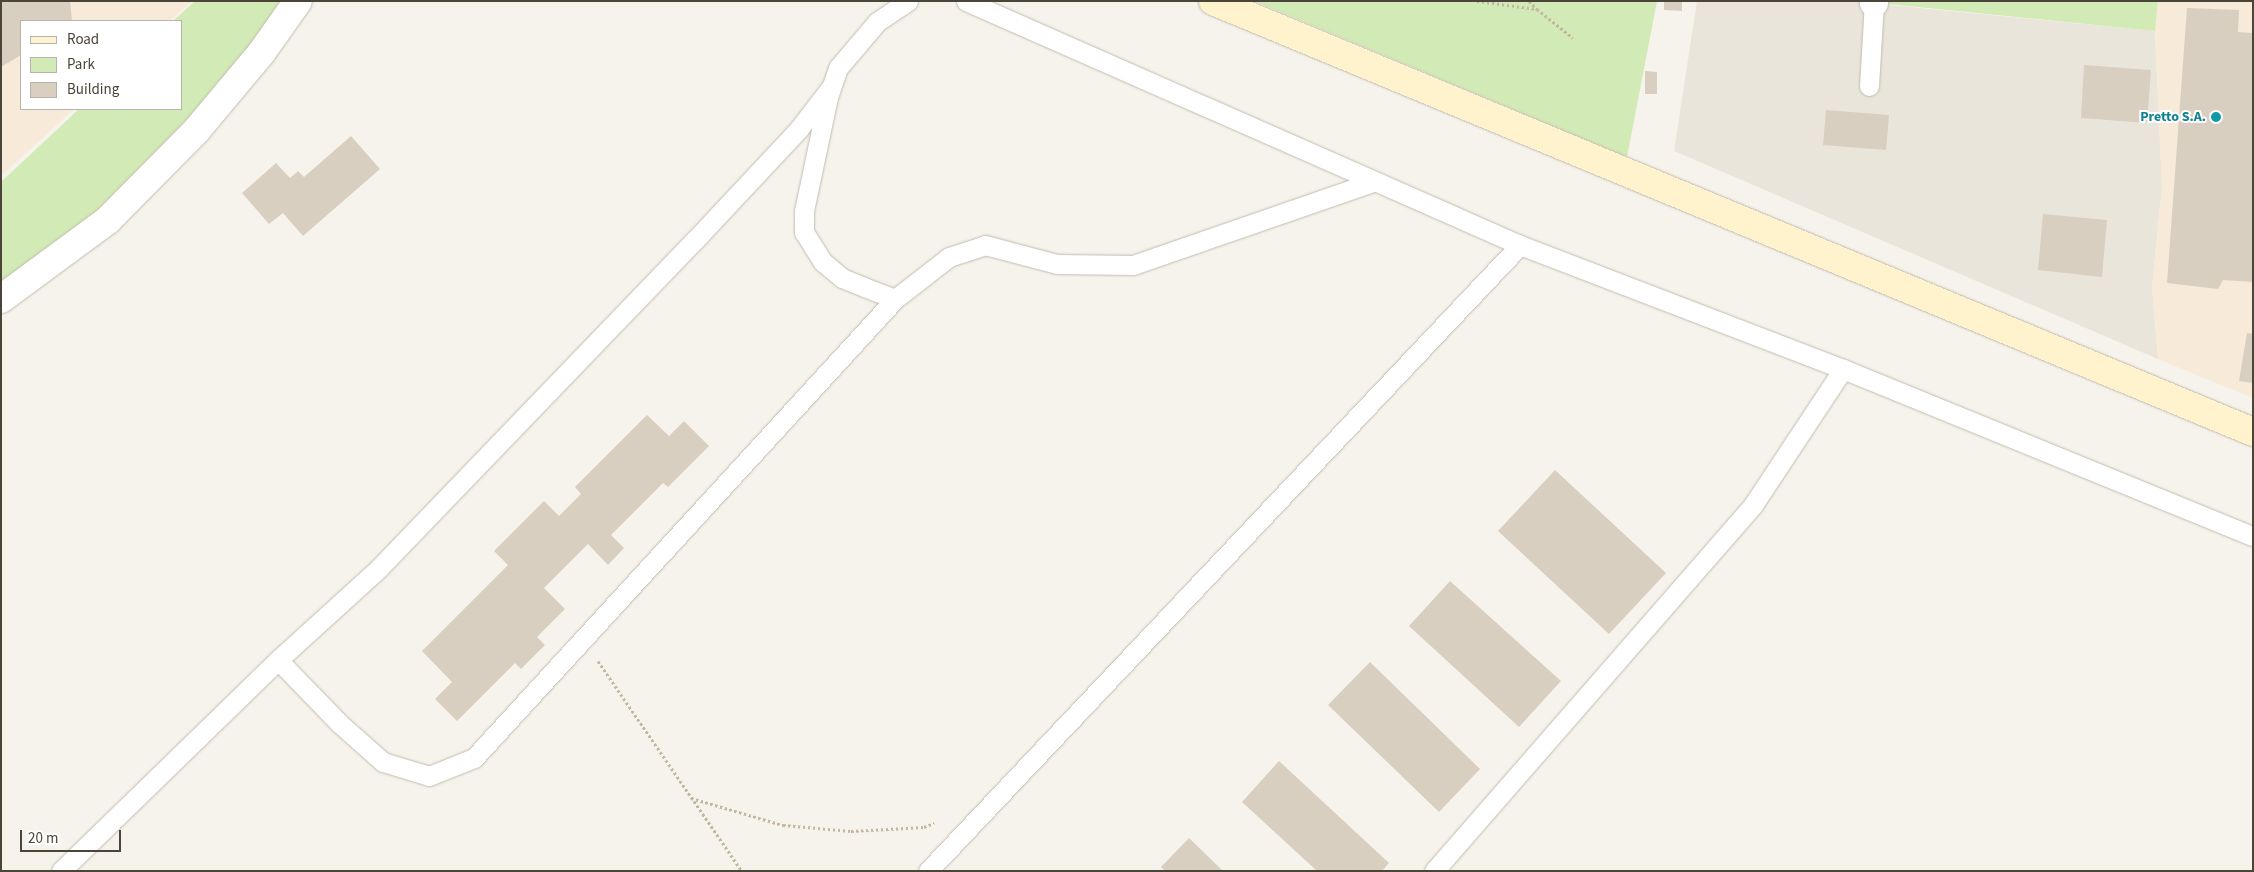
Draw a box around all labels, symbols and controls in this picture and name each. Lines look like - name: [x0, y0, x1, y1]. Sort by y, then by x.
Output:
- legend: [20, 20, 182, 110]
- text: Road: [67, 29, 99, 50]
- text: Park: [67, 54, 95, 75]
- text: Building: [67, 79, 119, 100]
- place label: Pretto S.A.: [2140, 109, 2206, 125]
- marker: Pretto S.A.: [2210, 111, 2222, 123]
- scale bar: [22, 820, 124, 852]
- text: 20 m: [28, 828, 58, 849]

